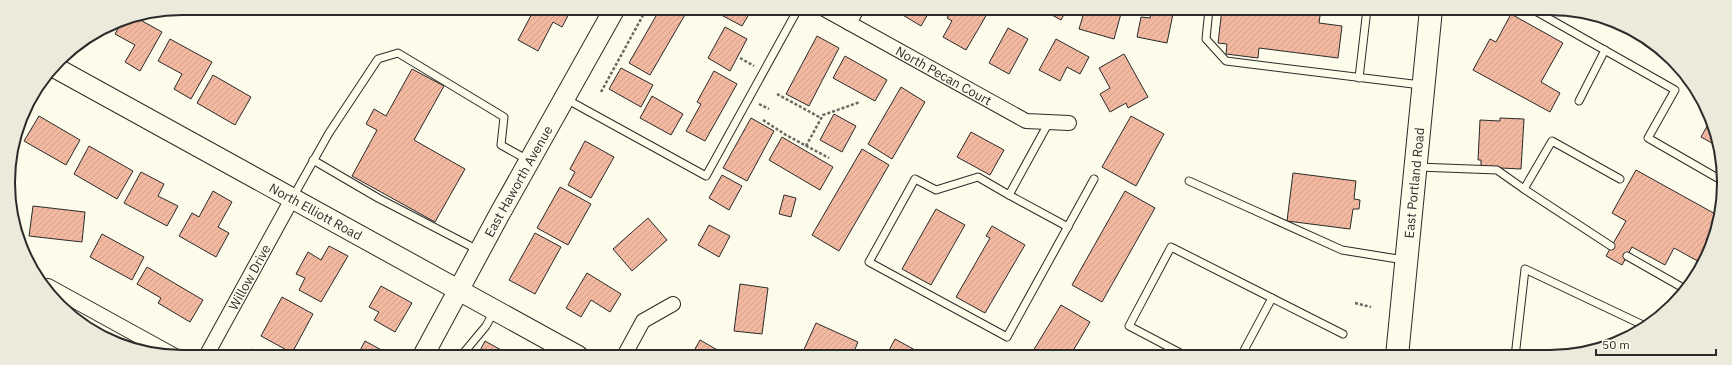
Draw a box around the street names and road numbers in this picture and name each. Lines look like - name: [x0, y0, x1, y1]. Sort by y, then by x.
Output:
- street label: North Pecan Court: [893, 42, 995, 109]
- street label: East Haworth Avenue: [480, 122, 556, 240]
- street label: East Portland Road: [1400, 127, 1428, 239]
- street label: North Elliott Road: [266, 179, 365, 244]
- street label: Willow Drive: [224, 241, 274, 313]

